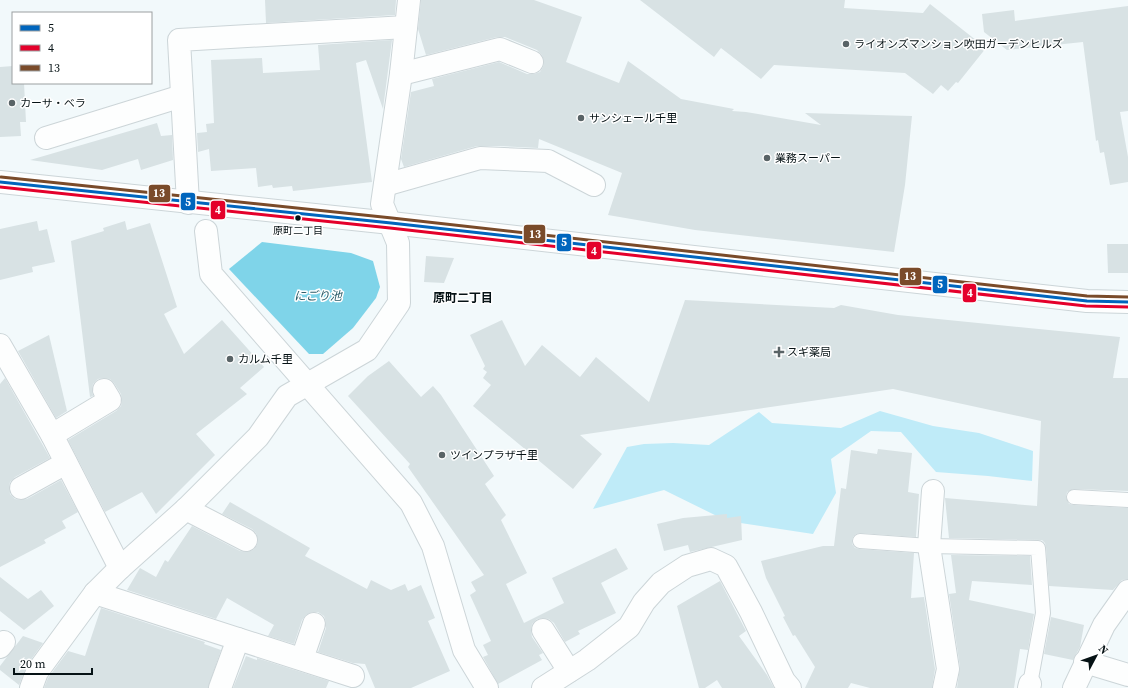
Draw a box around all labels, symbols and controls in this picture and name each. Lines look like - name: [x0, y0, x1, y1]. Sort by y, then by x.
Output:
- legend: [12, 12, 152, 84]
- text: 5: [48, 20, 54, 36]
- place label: ライオンズマンション吹田ガーデンヒルズ: [854, 37, 1063, 52]
- marker: ライオンズマンション吹田ガーデンヒルズ: [841, 39, 851, 49]
- text: 4: [48, 40, 54, 56]
- text: 13: [48, 60, 60, 76]
- place label: カーサ・ベラ: [20, 96, 86, 111]
- marker: カーサ・ベラ: [7, 98, 17, 108]
- place label: サンシェール千里: [589, 111, 677, 126]
- marker: サンシェール千里: [576, 113, 586, 123]
- place label: 業務スーパー: [775, 151, 841, 166]
- marker: 業務スーパー: [762, 153, 772, 163]
- line badge: 13: [148, 184, 171, 203]
- text: 13: [153, 186, 165, 201]
- line badge: 5: [180, 192, 196, 211]
- text: 5: [185, 195, 191, 210]
- line badge: 4: [210, 200, 226, 220]
- text: 4: [215, 203, 221, 218]
- marker: 原町二丁目: [293, 213, 303, 223]
- place label: 原町二丁目: [273, 224, 323, 237]
- line badge: 13: [523, 224, 546, 244]
- text: 13: [529, 227, 541, 242]
- line badge: 5: [556, 233, 572, 252]
- text: 5: [561, 235, 567, 250]
- line badge: 4: [586, 241, 602, 260]
- text: 4: [591, 244, 597, 259]
- line badge: 13: [899, 267, 922, 286]
- text: 13: [904, 269, 916, 284]
- line badge: 5: [932, 275, 948, 294]
- text: 5: [937, 277, 943, 292]
- line badge: 4: [962, 283, 977, 303]
- text: 4: [967, 286, 973, 301]
- water label: にごり池: [294, 288, 343, 304]
- district label: 原町二丁目: [433, 290, 493, 306]
- place label: スギ薬局: [787, 345, 831, 360]
- marker: スギ薬局: [774, 347, 784, 357]
- place label: カルム千里: [238, 352, 293, 367]
- marker: カルム千里: [225, 354, 235, 364]
- place label: ツインプラザ千里: [450, 448, 538, 463]
- marker: ツインプラザ千里: [437, 450, 447, 460]
- north arrow: [1076, 636, 1116, 676]
- text: N: [1095, 642, 1111, 658]
- scale bar: [14, 650, 92, 676]
- text: 20 m: [20, 656, 46, 672]

